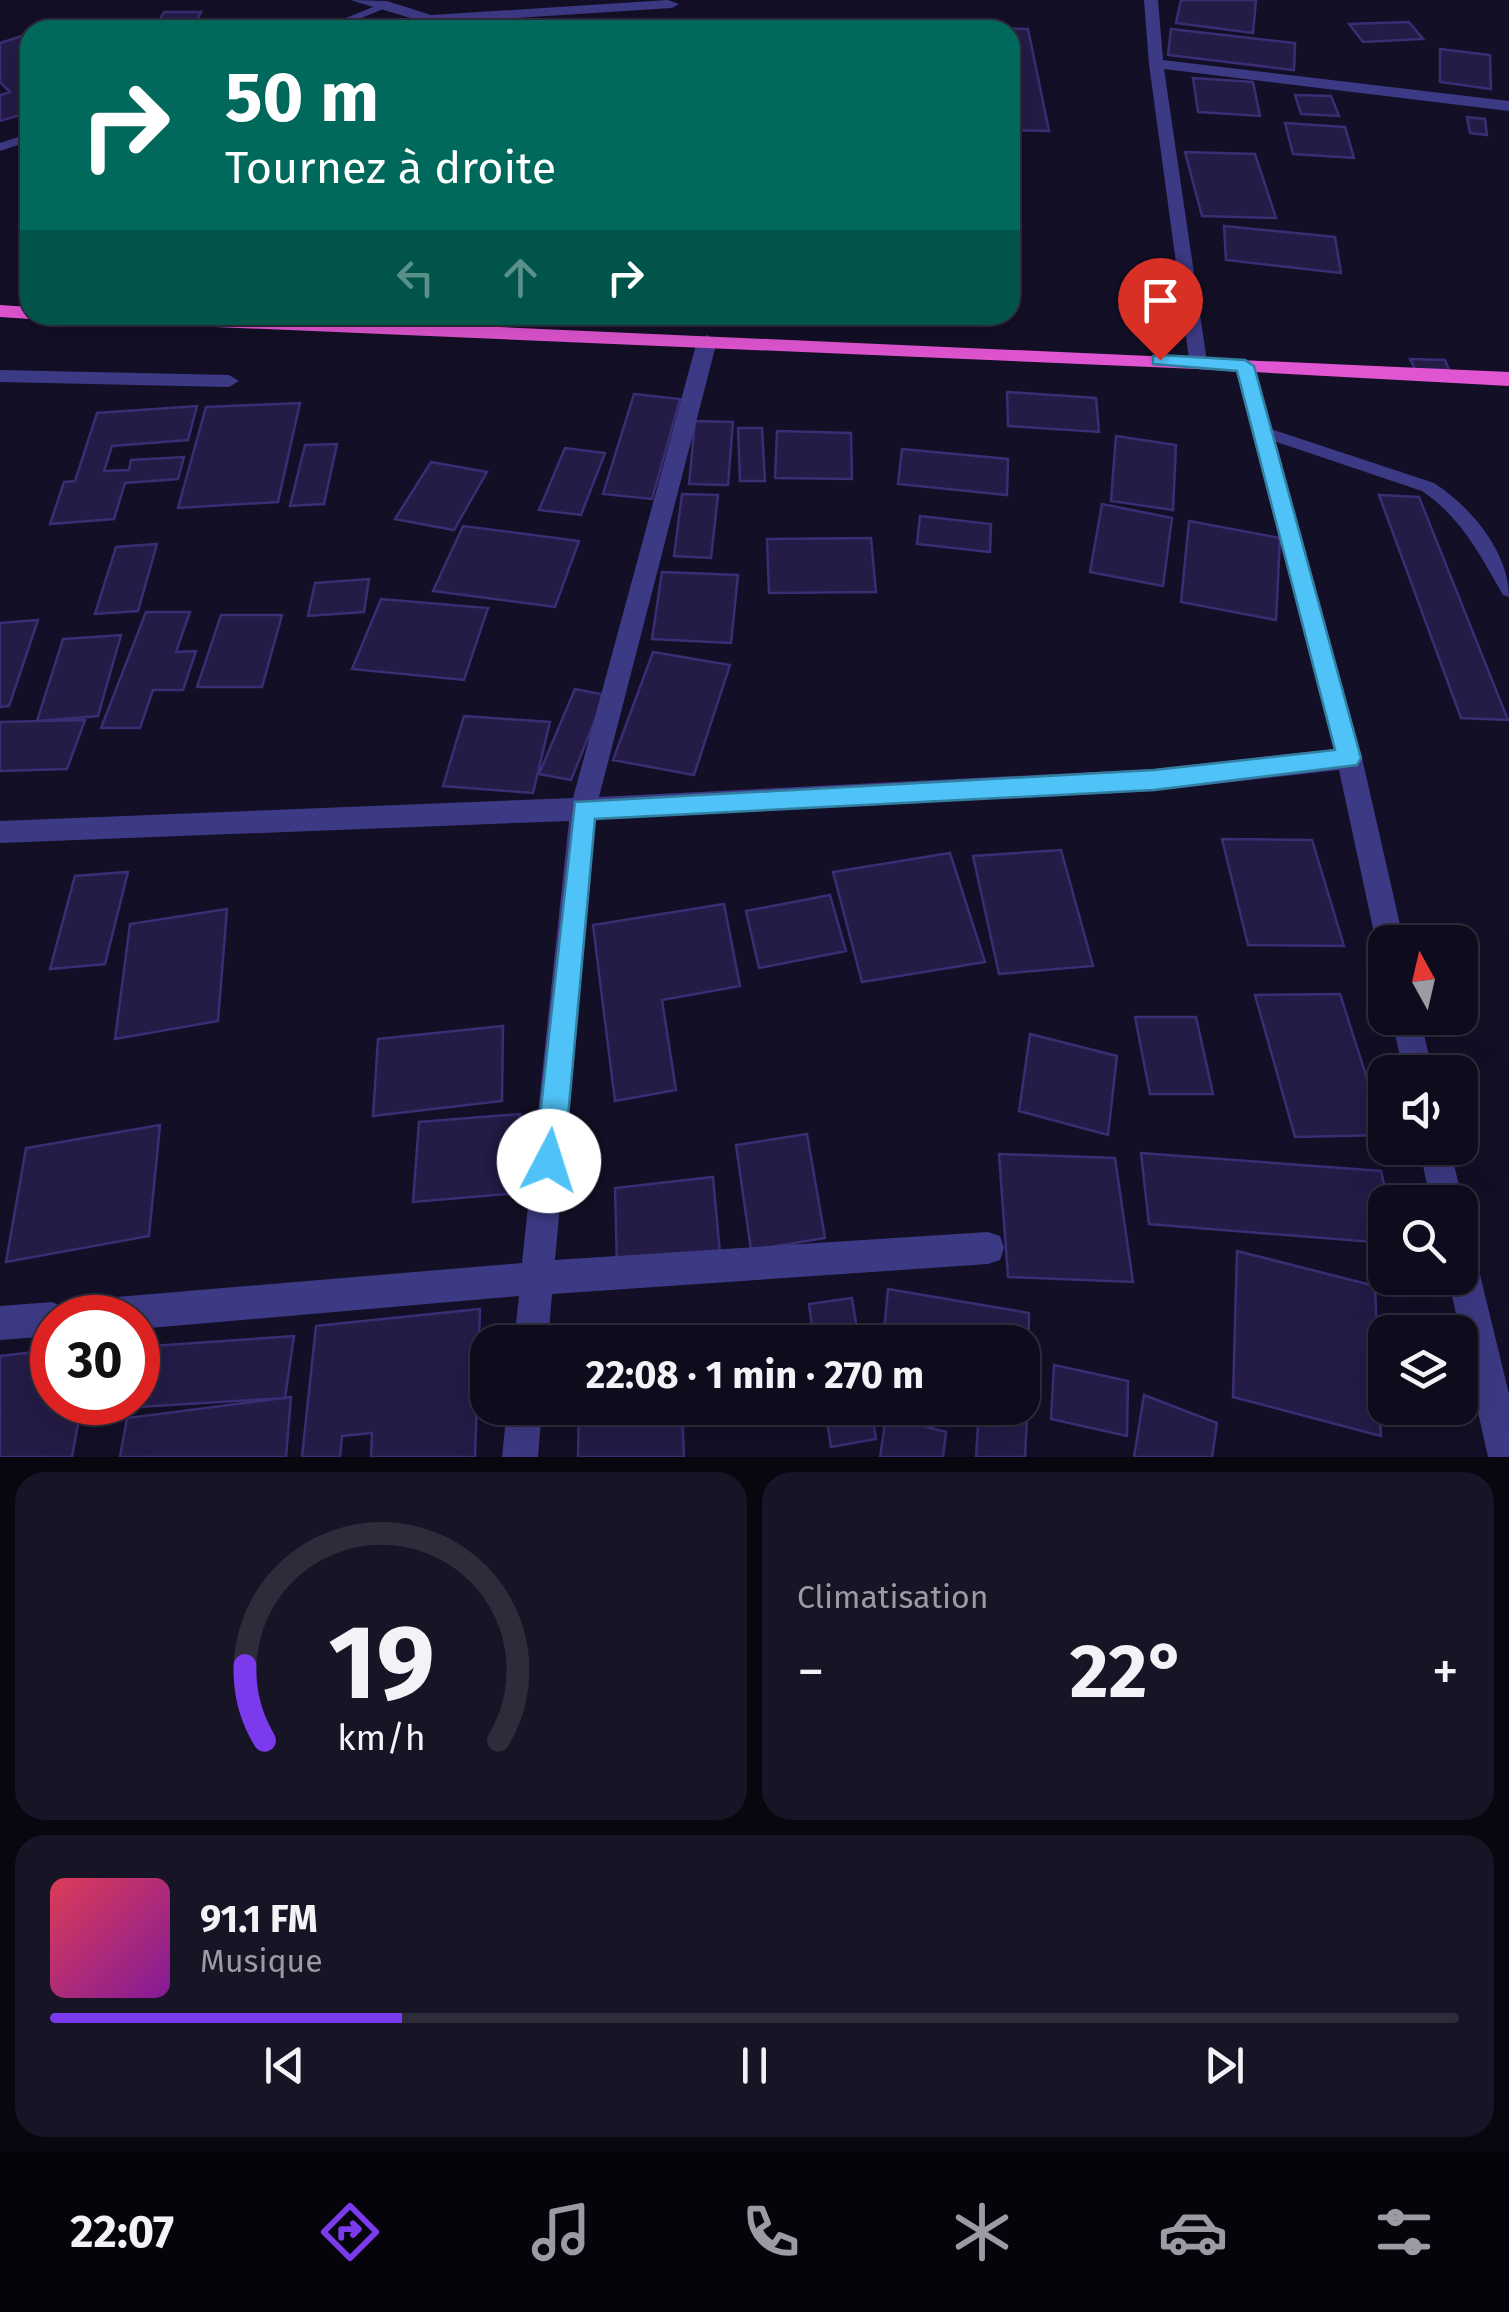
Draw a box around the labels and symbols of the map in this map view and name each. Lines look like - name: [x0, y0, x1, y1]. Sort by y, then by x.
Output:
- pin: [1118, 258, 1203, 361]
- north arrow: [1368, 925, 1478, 1035]
- position arrow: [497, 1109, 601, 1213]
- speed limit sign: 30: [30, 1295, 160, 1425]

